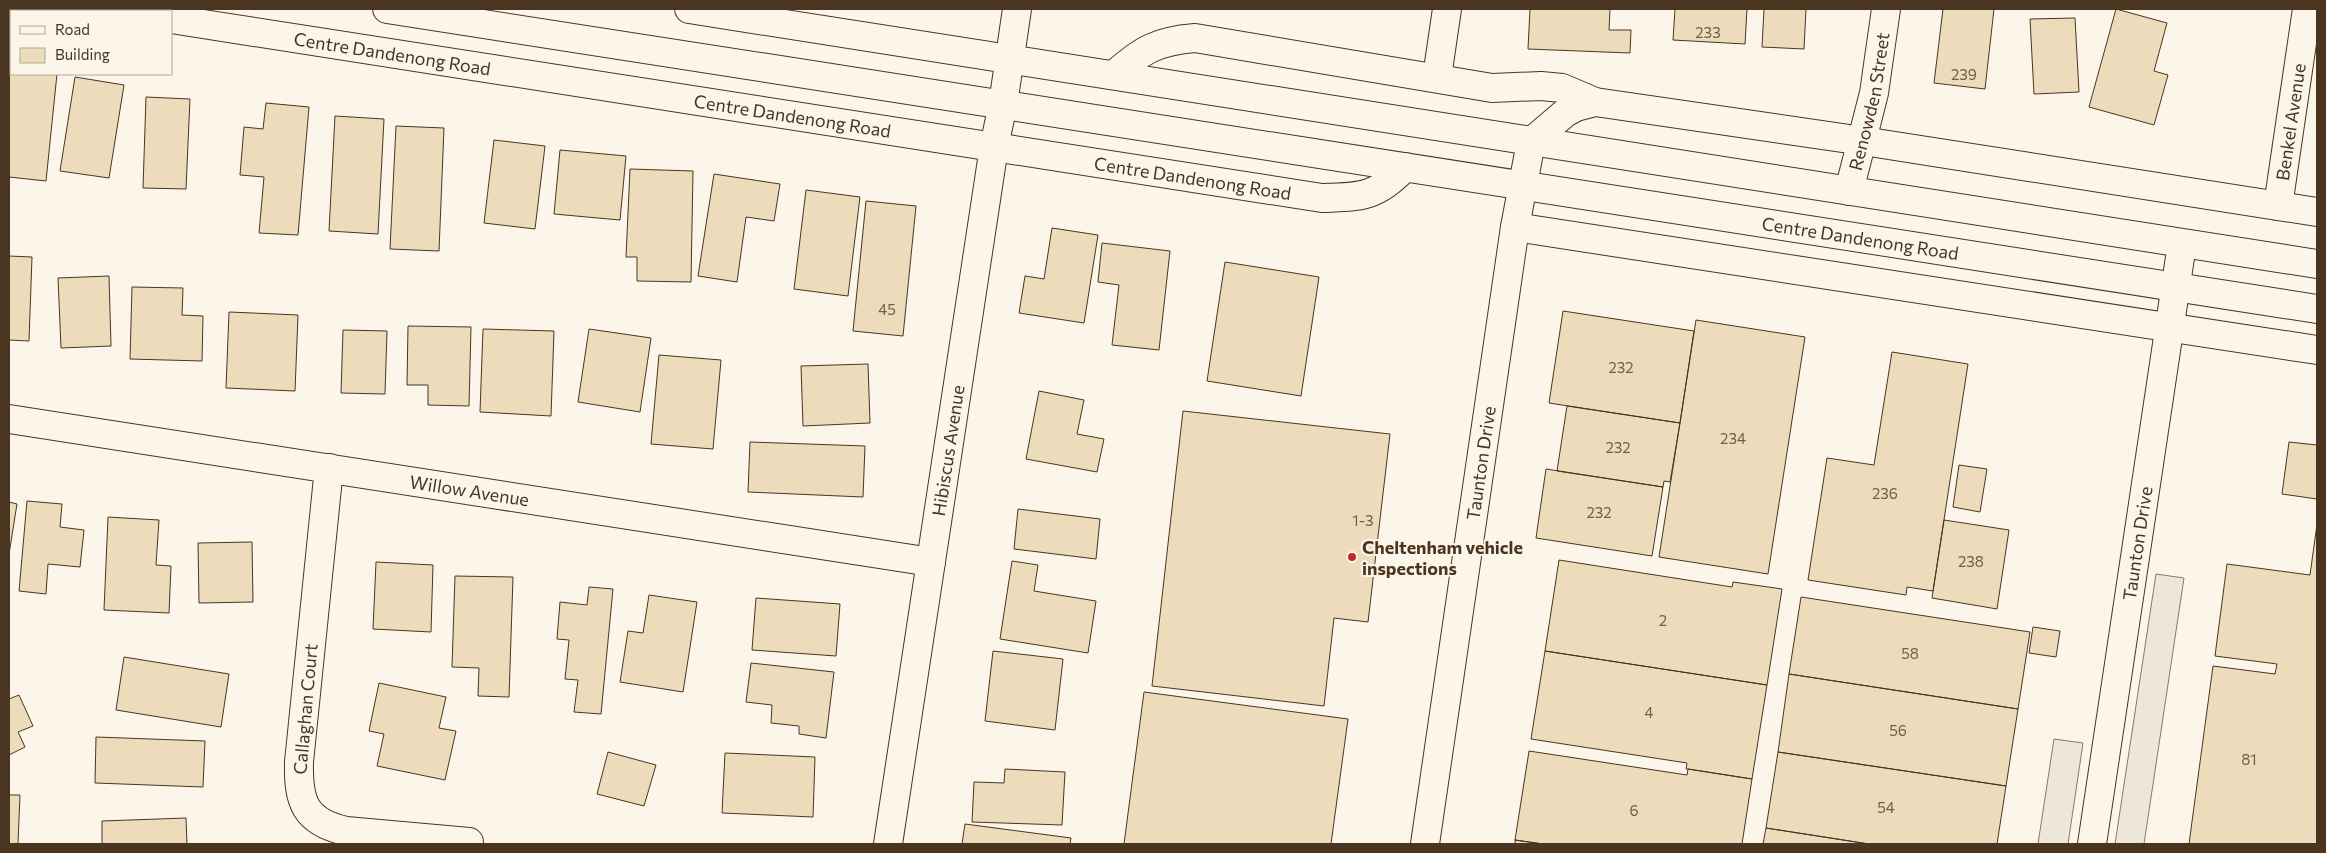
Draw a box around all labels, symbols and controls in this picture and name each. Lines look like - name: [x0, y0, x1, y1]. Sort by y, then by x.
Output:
- legend: [10, 10, 172, 75]
- text: Road: [55, 20, 90, 38]
- house number: 233: [1695, 23, 1721, 41]
- street label: Centre Dandenong Road: [292, 27, 492, 80]
- street label: Renowden Street: [1844, 31, 1894, 173]
- text: Building: [55, 45, 110, 63]
- street label: Benkel Avenue: [2271, 62, 2310, 182]
- house number: 239: [1951, 65, 1977, 83]
- street label: Centre Dandenong Road: [692, 89, 893, 142]
- street label: Centre Dandenong Road: [1093, 152, 1293, 204]
- street label: Centre Dandenong Road: [1760, 212, 1960, 264]
- house number: 45: [878, 300, 896, 318]
- house number: 232: [1608, 358, 1634, 376]
- street label: Hibiscus Avenue: [927, 383, 969, 518]
- street label: Taunton Drive: [1461, 404, 1500, 522]
- house number: 234: [1720, 429, 1746, 447]
- house number: 232: [1605, 438, 1631, 456]
- street label: Willow Avenue: [408, 470, 531, 511]
- house number: 236: [1872, 484, 1898, 502]
- street label: Taunton Drive: [2118, 485, 2157, 602]
- house number: 232: [1586, 503, 1612, 521]
- house number: 1-3: [1352, 511, 1374, 529]
- place label: Cheltenham vehicle inspections: [1362, 536, 1523, 579]
- marker: Cheltenham vehicle inspections: [1346, 551, 1358, 563]
- house number: 238: [1958, 552, 1984, 570]
- house number: 2: [1659, 611, 1667, 629]
- street label: Callaghan Court: [288, 643, 322, 775]
- house number: 58: [1901, 644, 1919, 662]
- house number: 4: [1645, 703, 1654, 721]
- house number: 56: [1889, 721, 1907, 739]
- house number: 81: [2241, 750, 2257, 768]
- house number: 54: [1877, 798, 1895, 816]
- house number: 6: [1629, 801, 1639, 819]

